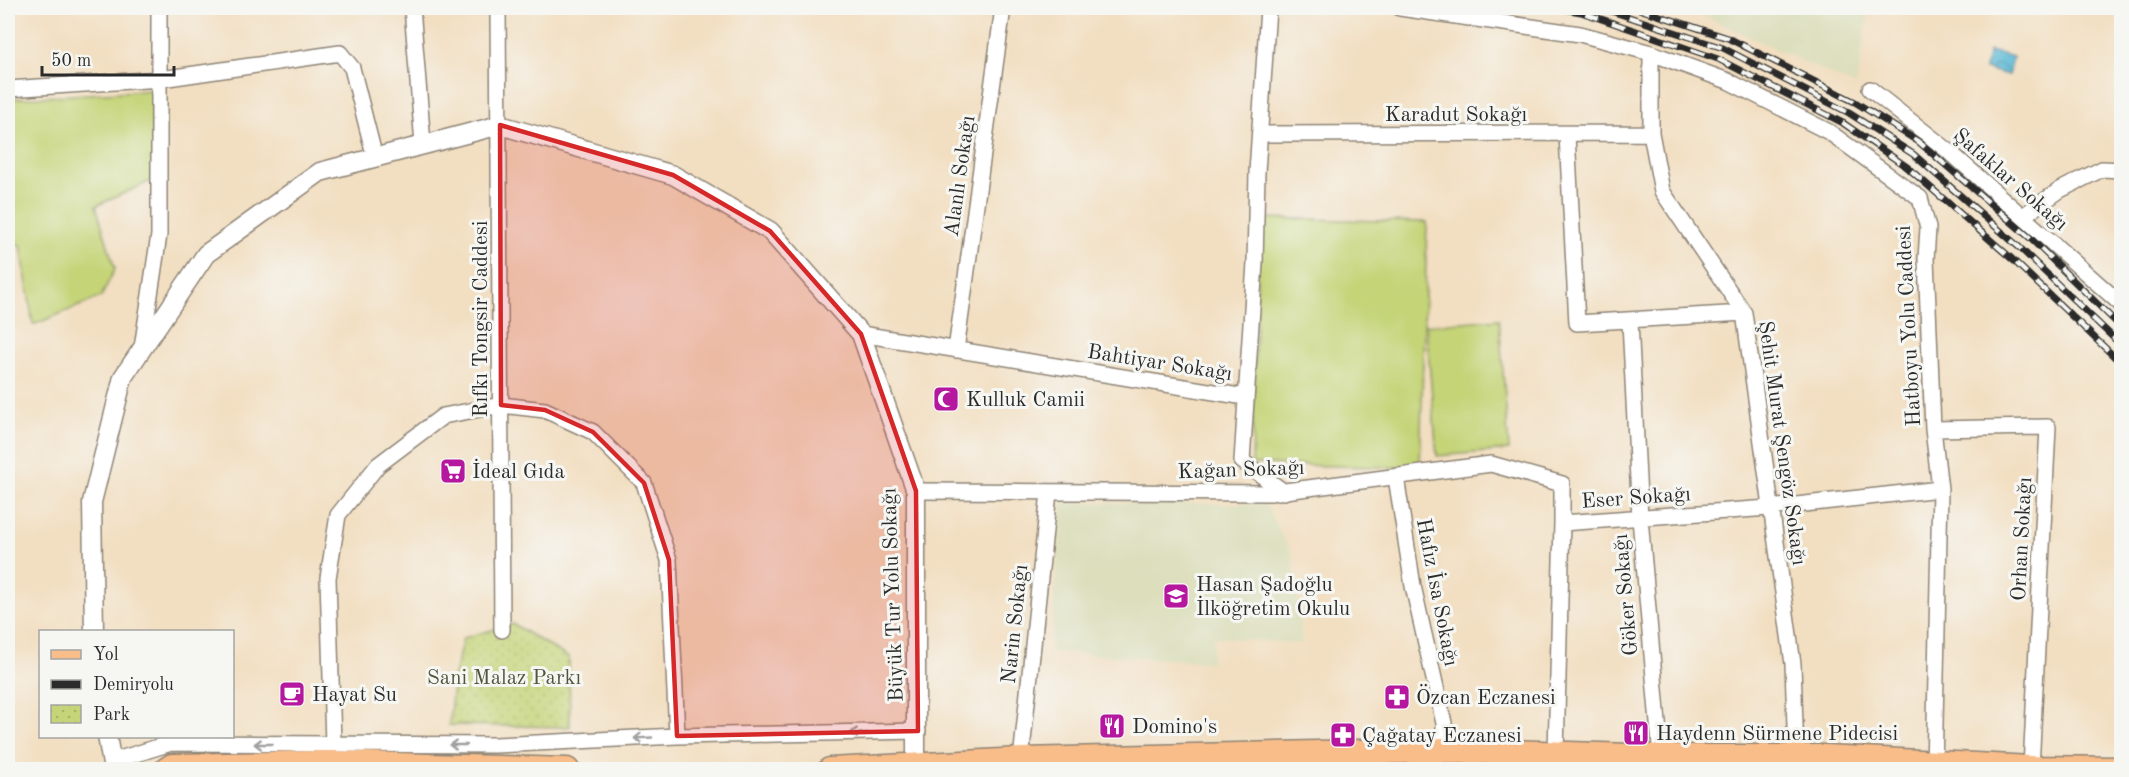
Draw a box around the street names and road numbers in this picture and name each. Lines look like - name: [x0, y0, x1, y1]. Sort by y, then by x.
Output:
- street label: Karadut Sokağı: [1385, 105, 1527, 126]
- street label: Alanlı Sokağı: [942, 114, 979, 238]
- street label: Şafaklar Sokağı: [1949, 125, 2071, 235]
- street label: Rıfkı Tongsir Caddesi: [471, 221, 492, 417]
- street label: Hatboyu Yolu Caddesi: [1894, 225, 1925, 427]
- street label: Şehit Murat Şengöz Sokağı: [1754, 320, 1809, 567]
- street label: Bahtiyar Sokağı: [1086, 342, 1234, 385]
- street label: Kağan Sokağı: [1177, 458, 1305, 483]
- street label: Orhan Sokağı: [2009, 477, 2036, 602]
- street label: Eser Sokağı: [1581, 484, 1691, 513]
- street label: Büyük Tur Yolu Sokağı: [879, 488, 908, 702]
- street label: Hafız İsa Sokağı: [1412, 516, 1465, 668]
- street label: Göker Sokağı: [1611, 533, 1642, 657]
- street label: Narin Sokağı: [999, 563, 1032, 685]

